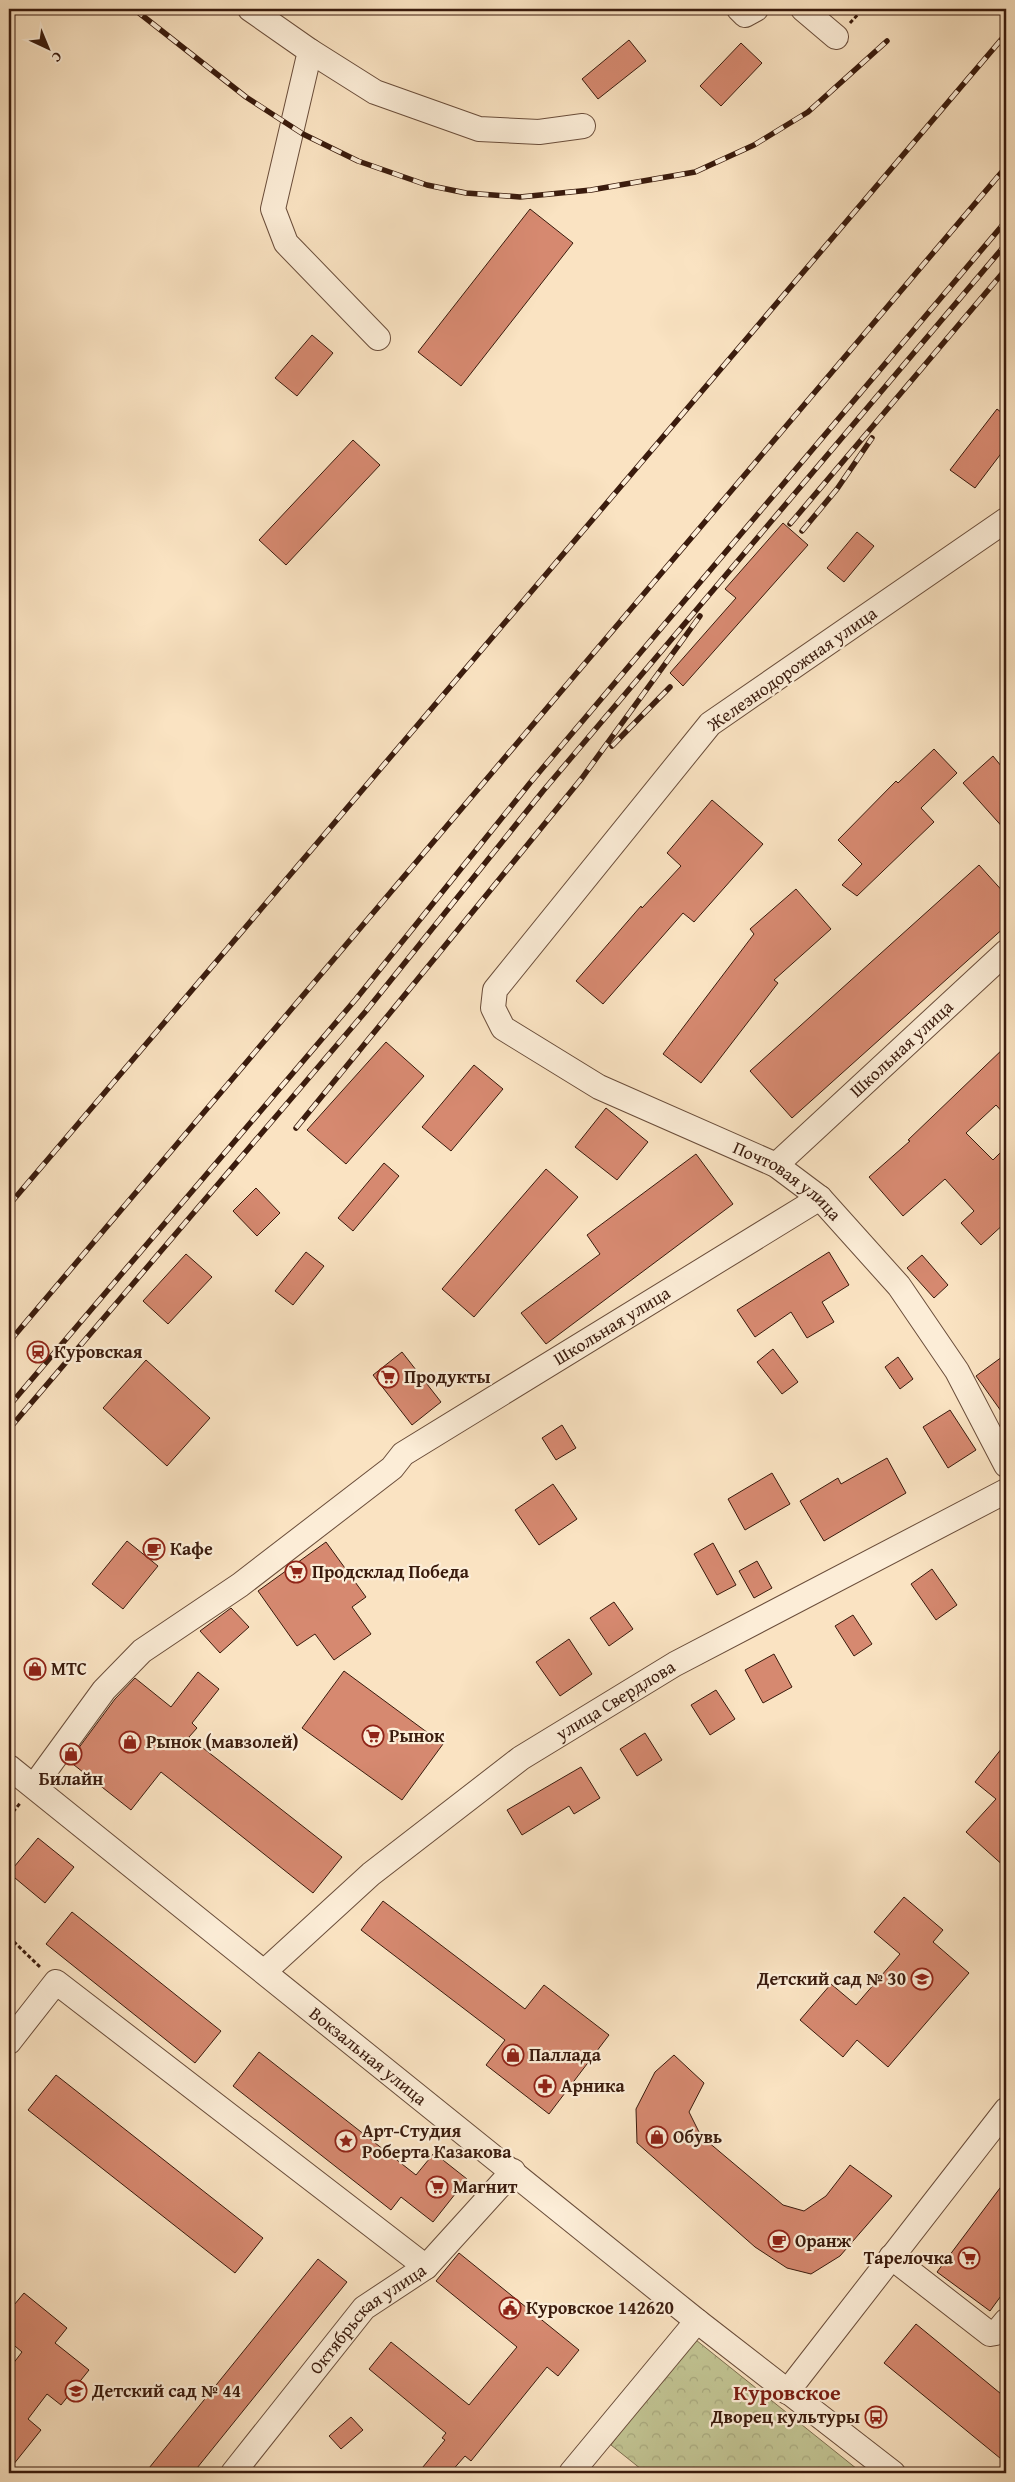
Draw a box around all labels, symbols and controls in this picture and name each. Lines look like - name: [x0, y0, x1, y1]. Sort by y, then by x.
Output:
- north arrow: [22, 22, 72, 72]
- text: С: [47, 47, 67, 67]
- street label: Железнодорожная улица: [700, 599, 883, 738]
- street label: Школьная улица: [843, 993, 959, 1103]
- street label: Почтовая улица: [729, 1134, 848, 1227]
- street label: Школьная улица: [548, 1279, 676, 1372]
- place label: Куровская: [54, 1338, 143, 1365]
- station icon: Куровская: [26, 1340, 50, 1364]
- place label: Продукты: [404, 1363, 490, 1390]
- supermarket icon: Продукты: [376, 1365, 400, 1389]
- place label: Кафе: [170, 1535, 213, 1562]
- cafe icon: Кафе: [142, 1537, 166, 1561]
- place label: Продсклад Победа: [312, 1558, 470, 1585]
- supermarket icon: Продсклад Победа: [284, 1560, 308, 1584]
- street label: улица Свердлова: [549, 1653, 680, 1747]
- place label: МТС: [51, 1655, 87, 1682]
- shop icon: МТС: [23, 1657, 47, 1681]
- place label: Рынок: [389, 1722, 445, 1749]
- supermarket icon: Рынок: [361, 1724, 385, 1748]
- place label: Рынок (мавзолей): [146, 1728, 299, 1755]
- shop icon: Рынок (мавзолей): [118, 1730, 142, 1754]
- shop icon: Билайн: [59, 1742, 83, 1766]
- place label: Билайн: [39, 1765, 103, 1792]
- place label: Детский сад № 30: [756, 1965, 906, 1992]
- school or university icon: Детский сад № 30: [910, 1967, 934, 1991]
- street label: Вокзальная улица: [304, 2000, 433, 2112]
- place label: Паллада: [529, 2041, 602, 2068]
- shop icon: Паллада: [501, 2043, 525, 2067]
- place label: Арника: [561, 2072, 625, 2099]
- pharmacy icon: Арника: [533, 2074, 557, 2098]
- place label: Арт-Студия Роберта Казакова: [362, 2117, 512, 2165]
- place label: Обувь: [673, 2123, 722, 2150]
- shop icon: Обувь: [645, 2125, 669, 2149]
- place icon: Арт-Студия Роберта Казакова: [334, 2129, 358, 2153]
- place label: Магнит: [453, 2173, 518, 2200]
- supermarket icon: Магнит: [425, 2175, 449, 2199]
- place label: Оранж: [795, 2227, 852, 2254]
- cafe icon: Оранж: [767, 2229, 791, 2253]
- place label: Тарелочка: [864, 2244, 954, 2271]
- supermarket icon: Тарелочка: [957, 2246, 981, 2270]
- street label: Октябрьская улица: [302, 2256, 432, 2380]
- place label: Куровское 142620: [526, 2294, 674, 2321]
- public building icon: Куровское 142620: [498, 2296, 522, 2320]
- district label: Куровское: [733, 2376, 841, 2408]
- place label: Детский сад № 44: [91, 2377, 241, 2404]
- school or university icon: Детский сад № 44: [64, 2379, 88, 2403]
- place label: Дворец культуры: [710, 2403, 860, 2430]
- bus stop icon: Дворец культуры: [864, 2405, 888, 2429]

